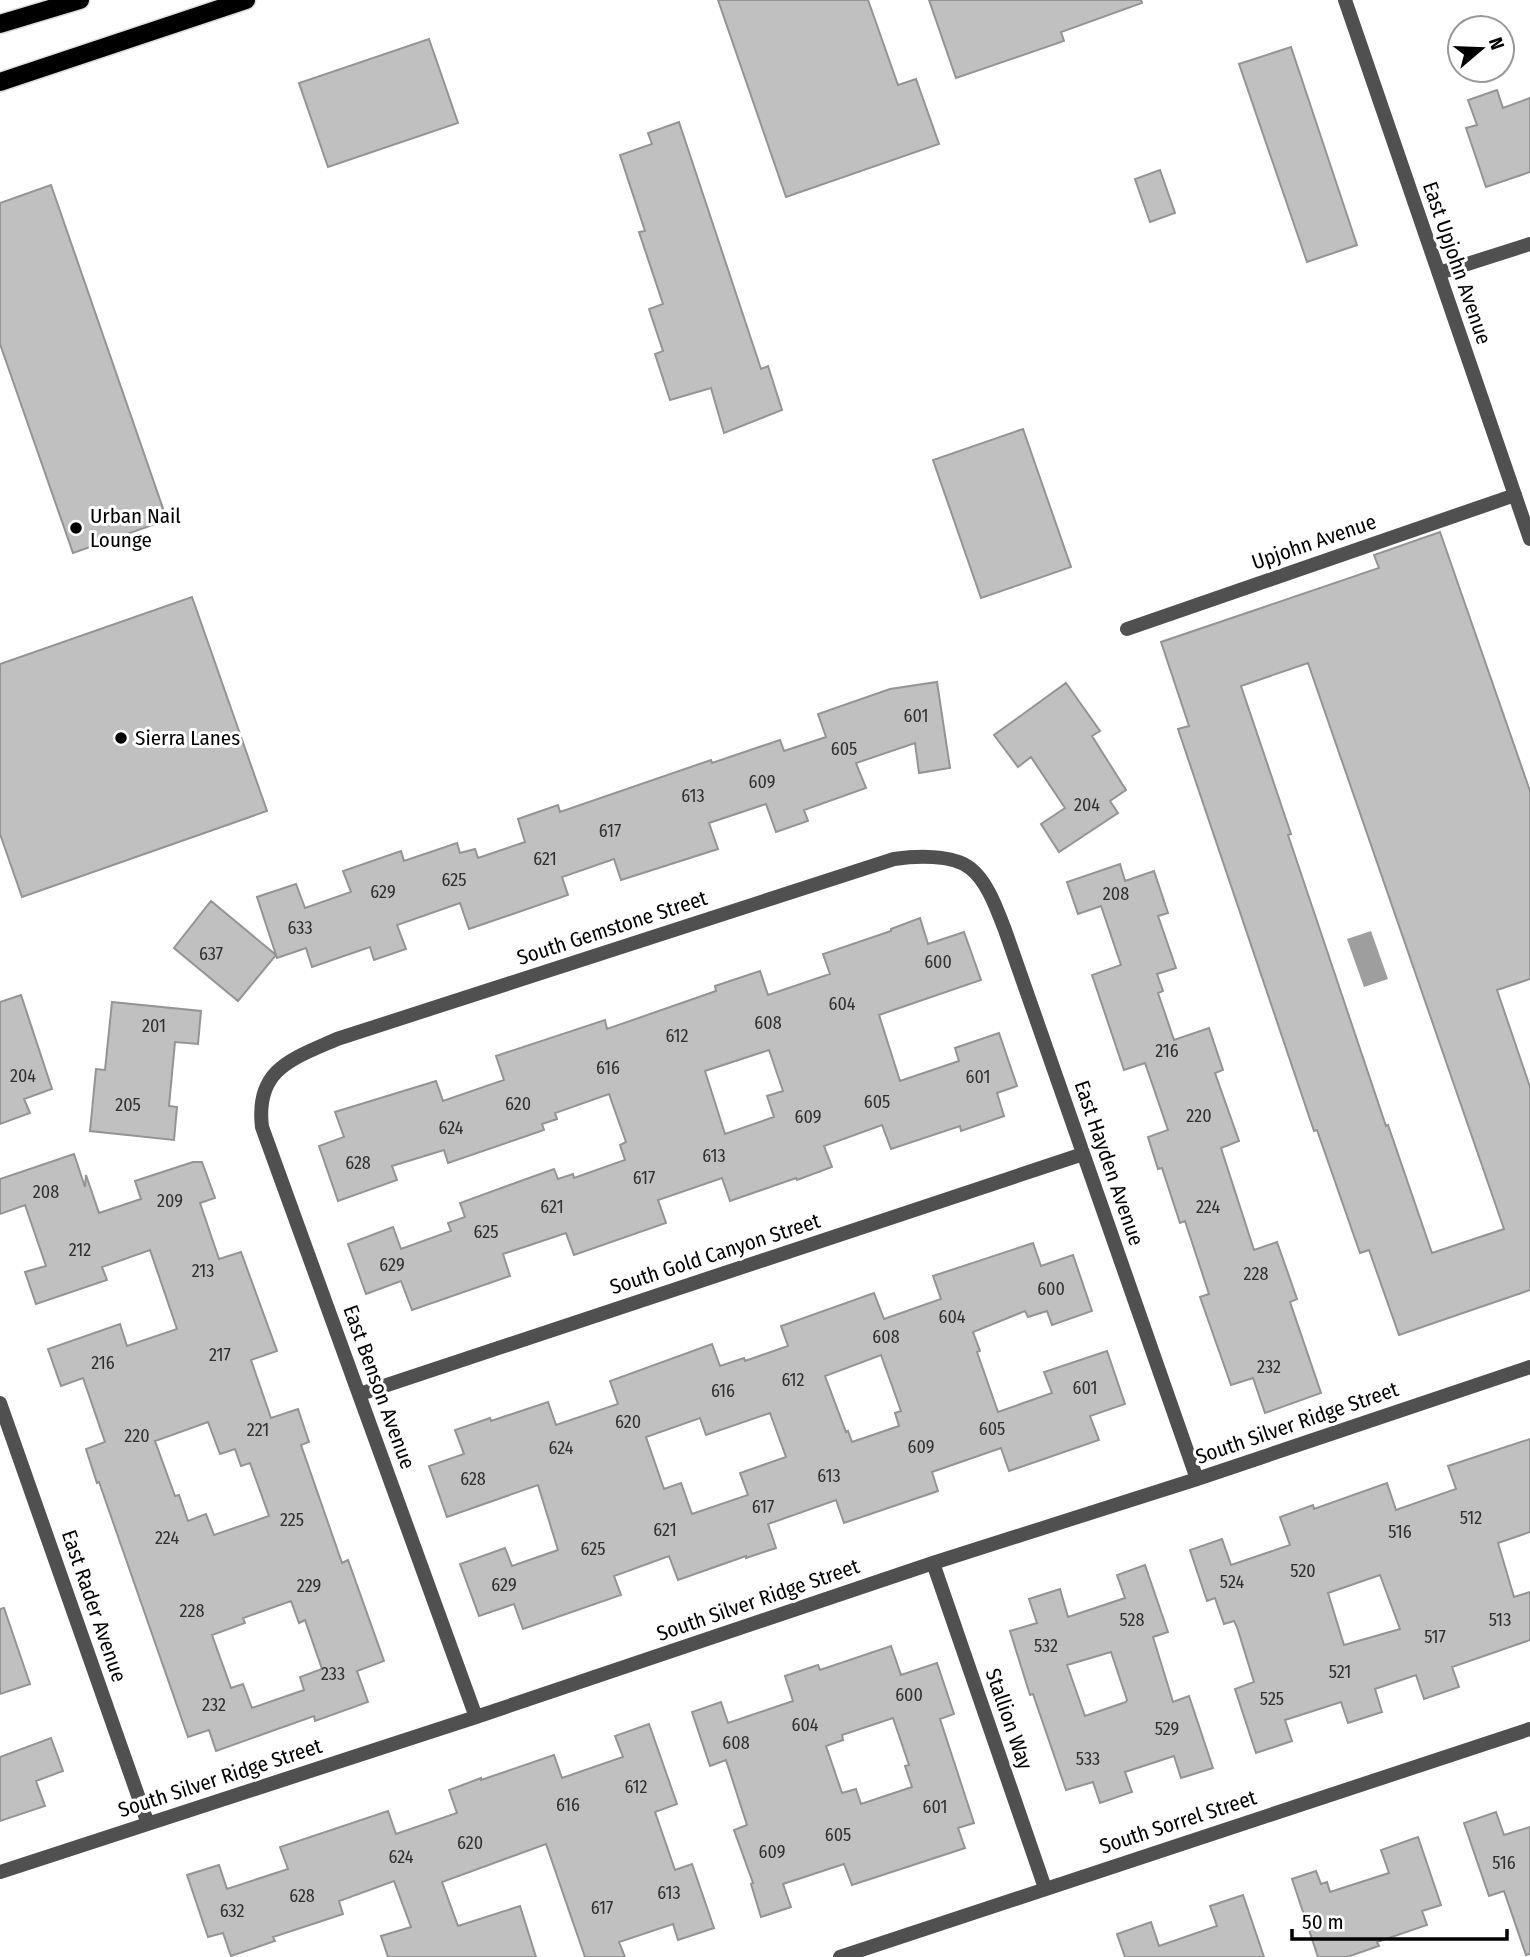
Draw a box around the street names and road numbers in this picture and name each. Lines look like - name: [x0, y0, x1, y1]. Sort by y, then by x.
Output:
- street label: East Upjohn Avenue: [1417, 178, 1497, 348]
- street label: Upjohn Avenue: [1248, 509, 1380, 575]
- street label: South Gemstone Street: [514, 885, 711, 971]
- street label: East Hayden Avenue: [1069, 1077, 1149, 1249]
- street label: South Gold Canyon Street: [607, 1208, 824, 1300]
- street label: East Benson Avenue: [337, 1301, 421, 1473]
- street label: South Silver Ridge Street: [1192, 1376, 1402, 1470]
- street label: East Rader Avenue: [56, 1527, 132, 1685]
- street label: South Silver Ridge Street: [653, 1553, 863, 1647]
- street label: Stallion Way: [980, 1665, 1039, 1774]
- street label: South Silver Ridge Street: [115, 1733, 325, 1823]
- street label: South Sorrel Street: [1096, 1784, 1260, 1860]

